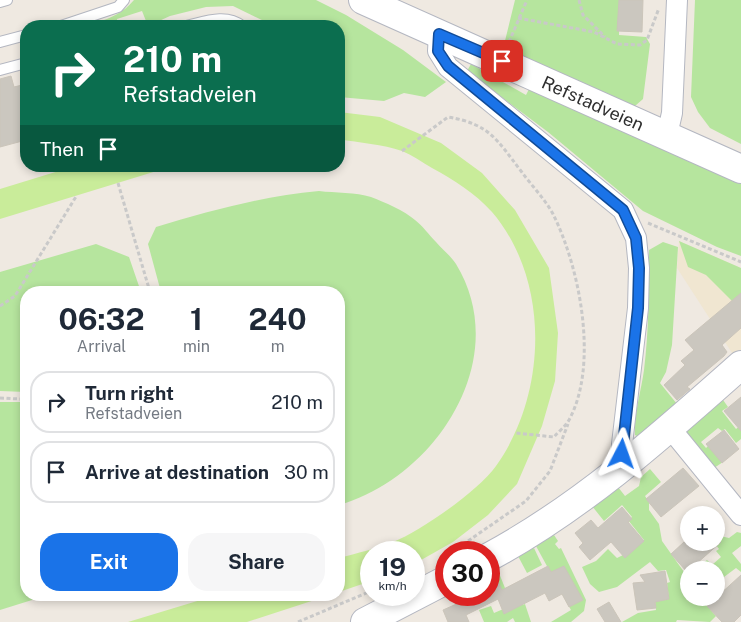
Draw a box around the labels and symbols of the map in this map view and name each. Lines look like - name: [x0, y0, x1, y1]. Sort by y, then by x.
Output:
- pin: [481, 40, 523, 82]
- street label: Refstadveien: [539, 71, 647, 135]
- position arrow: [595, 427, 647, 479]
- speed limit sign: 30: [435, 541, 500, 606]

